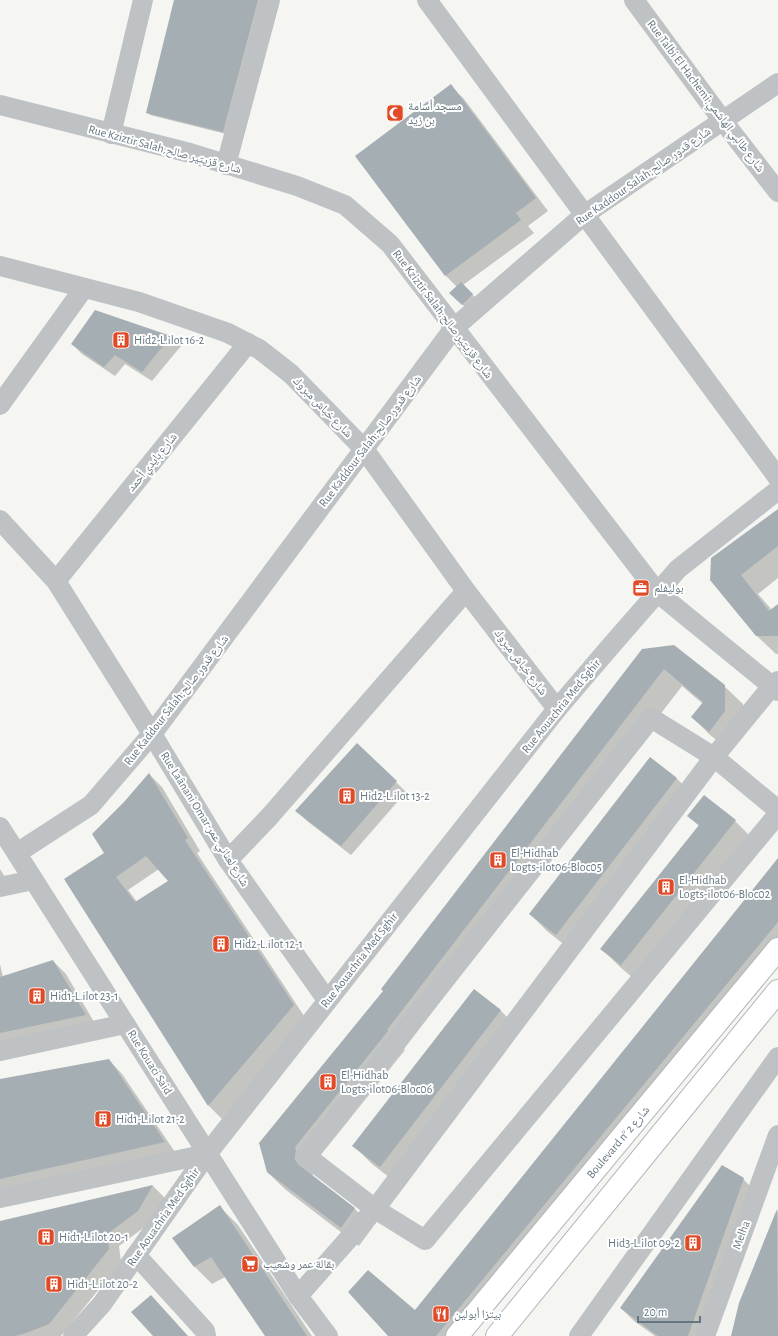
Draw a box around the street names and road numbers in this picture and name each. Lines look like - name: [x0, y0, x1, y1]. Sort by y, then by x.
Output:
- street label: Rue Talbi El Hachemi;شارع طالبي الهاشمي: [642, 18, 767, 177]
- street label: Rue Kziztir Salah;شارع قزيتير صالح: [87, 123, 243, 177]
- street label: Rue Kaddour Salah;شارع قدور صالح: [573, 125, 714, 229]
- street label: Rue Kziztir Salah;شارع قزيتير صالح: [389, 247, 495, 382]
- street label: Rue Kaddour Salah;شارع قدور صالح: [317, 373, 425, 510]
- street label: شارع خباش مبروك: [290, 374, 355, 441]
- street label: شارع بايدي أحمد: [124, 430, 182, 496]
- street label: شارع خباش مبروك: [491, 627, 550, 699]
- street label: Rue Kaddour Salah;شارع قدور صالح: [122, 633, 232, 769]
- street label: Rue Aouachria Med Sghir: [520, 657, 603, 755]
- street label: Rue Laânani Omar;شارع لعناني عمر: [155, 750, 252, 891]
- street label: Rue Aouachria Med Sghir: [318, 910, 400, 1010]
- street label: Rue Kouaci Said: [125, 1028, 175, 1096]
- street label: Boulevard n° شارع 2: [584, 1103, 653, 1182]
- street label: Rue Aouachria Med Sghir: [125, 1166, 201, 1268]
- street label: Melha: [730, 1219, 752, 1251]

